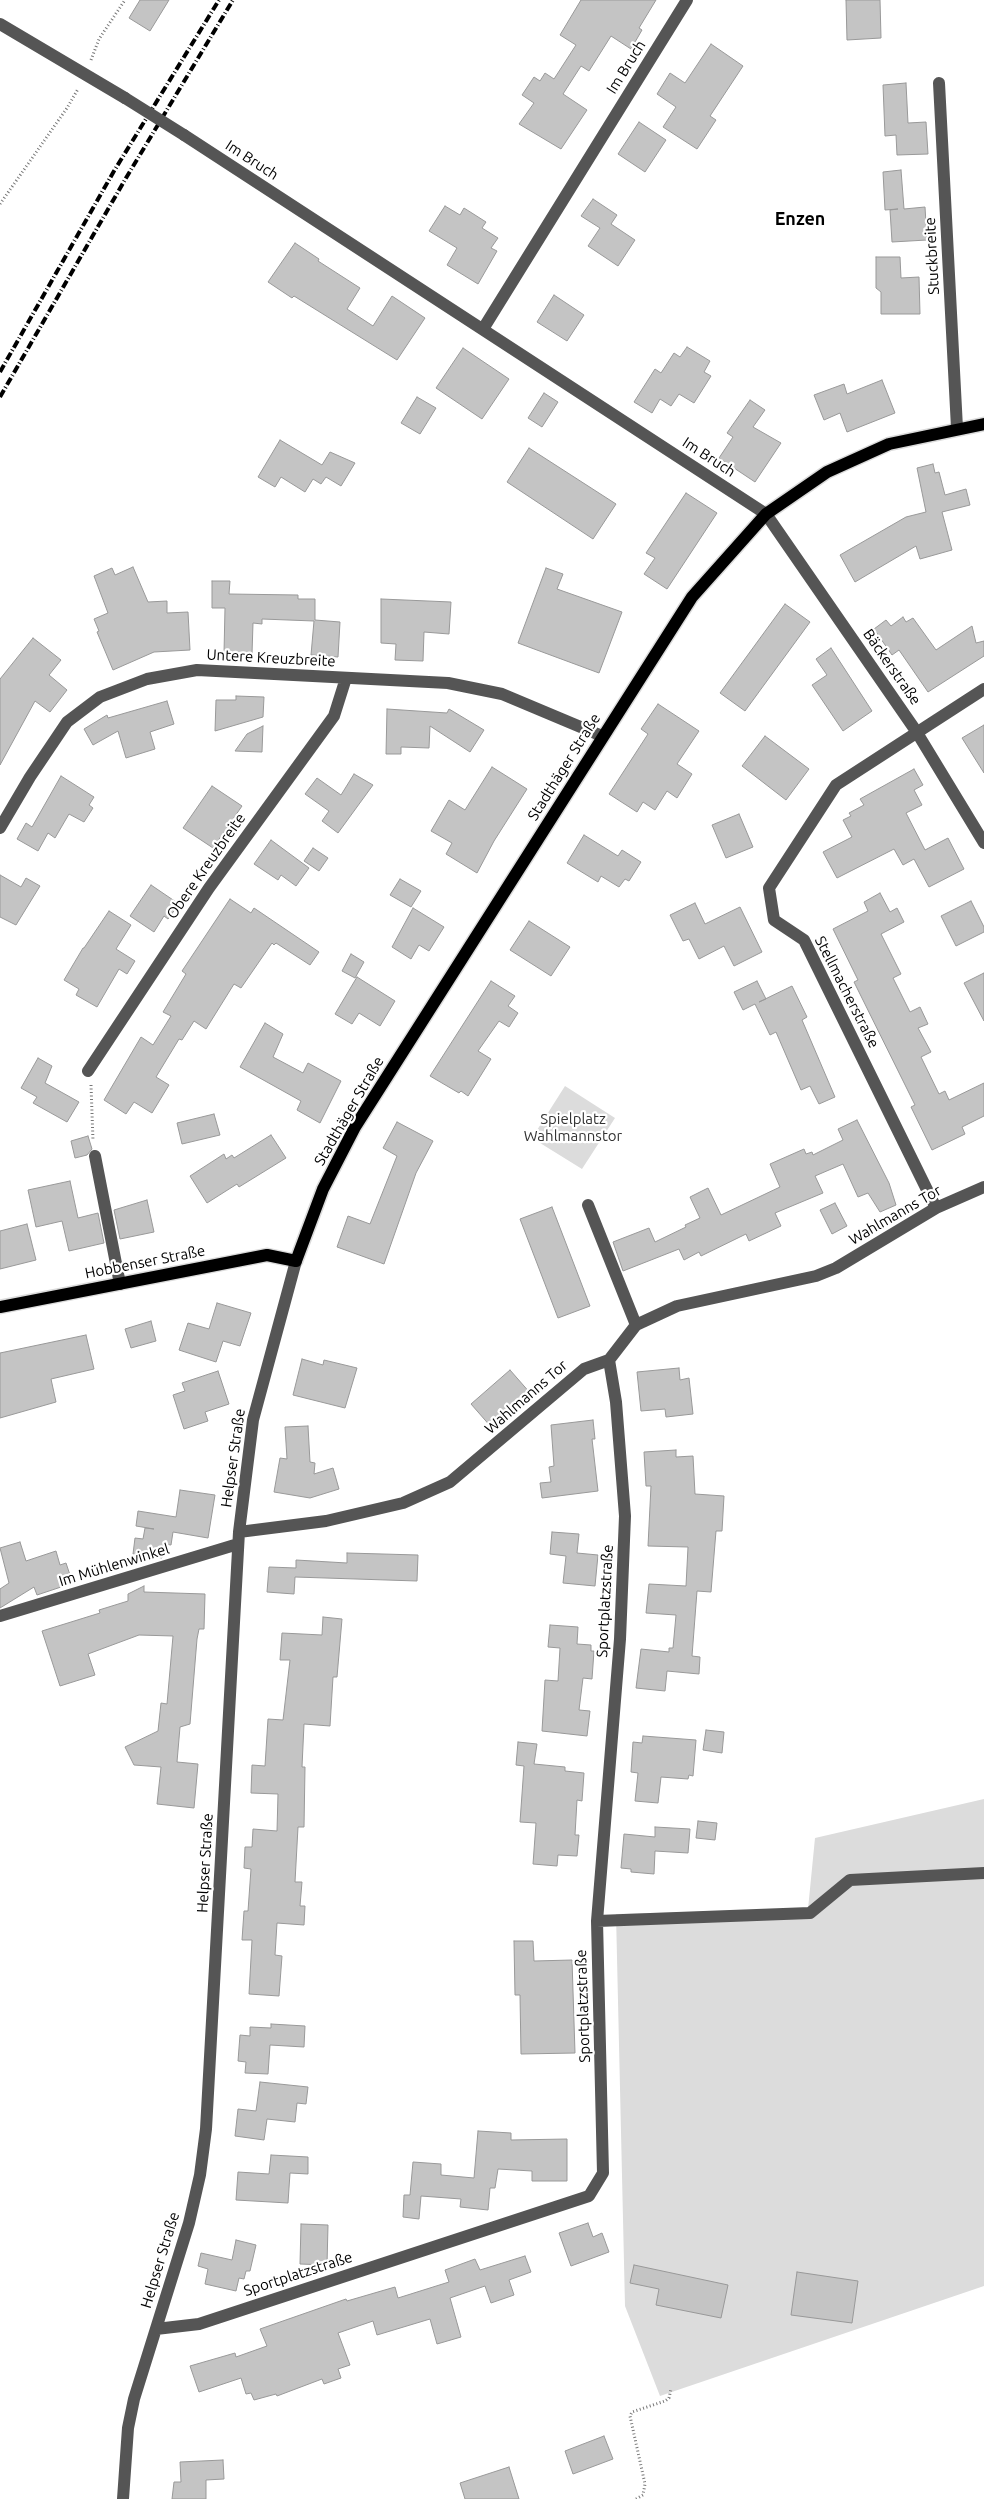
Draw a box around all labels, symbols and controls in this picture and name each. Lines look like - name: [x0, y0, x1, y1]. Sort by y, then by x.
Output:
- street label: Im Bruch: [603, 37, 649, 97]
- street label: Im Bruch: [222, 136, 282, 184]
- district label: Enzen: [775, 208, 825, 230]
- street label: Stuckbreite: [921, 217, 943, 295]
- street label: Im Bruch: [679, 433, 739, 481]
- street label: Bäckerstraße: [859, 626, 925, 708]
- street label: Untere Kreuzbreite: [206, 646, 336, 670]
- street label: Stadthäger Straße: [524, 710, 604, 824]
- street label: Obere Kreuzbreite: [163, 810, 249, 922]
- street label: Stellmacherstraße: [811, 933, 883, 1051]
- street label: Stadthäger Straße: [310, 1053, 388, 1169]
- park label: Spielplatz Wahlmannstor: [524, 1110, 622, 1145]
- street label: Wahlmanns Tor: [846, 1181, 944, 1249]
- street label: Hobbenser Straße: [83, 1242, 207, 1282]
- street label: Wahlmanns Tor: [481, 1356, 571, 1438]
- street label: Helpser Straße: [217, 1407, 249, 1509]
- street label: Im Mühlenwinkel: [57, 1540, 171, 1590]
- street label: Sportplatzstraße: [593, 1544, 617, 1658]
- street label: Helpser Straße: [193, 1813, 217, 1913]
- street label: Sportplatzstraße: [572, 1949, 594, 2063]
- street label: Helpser Straße: [137, 2210, 183, 2310]
- street label: Sportplatzstraße: [241, 2248, 355, 2300]

